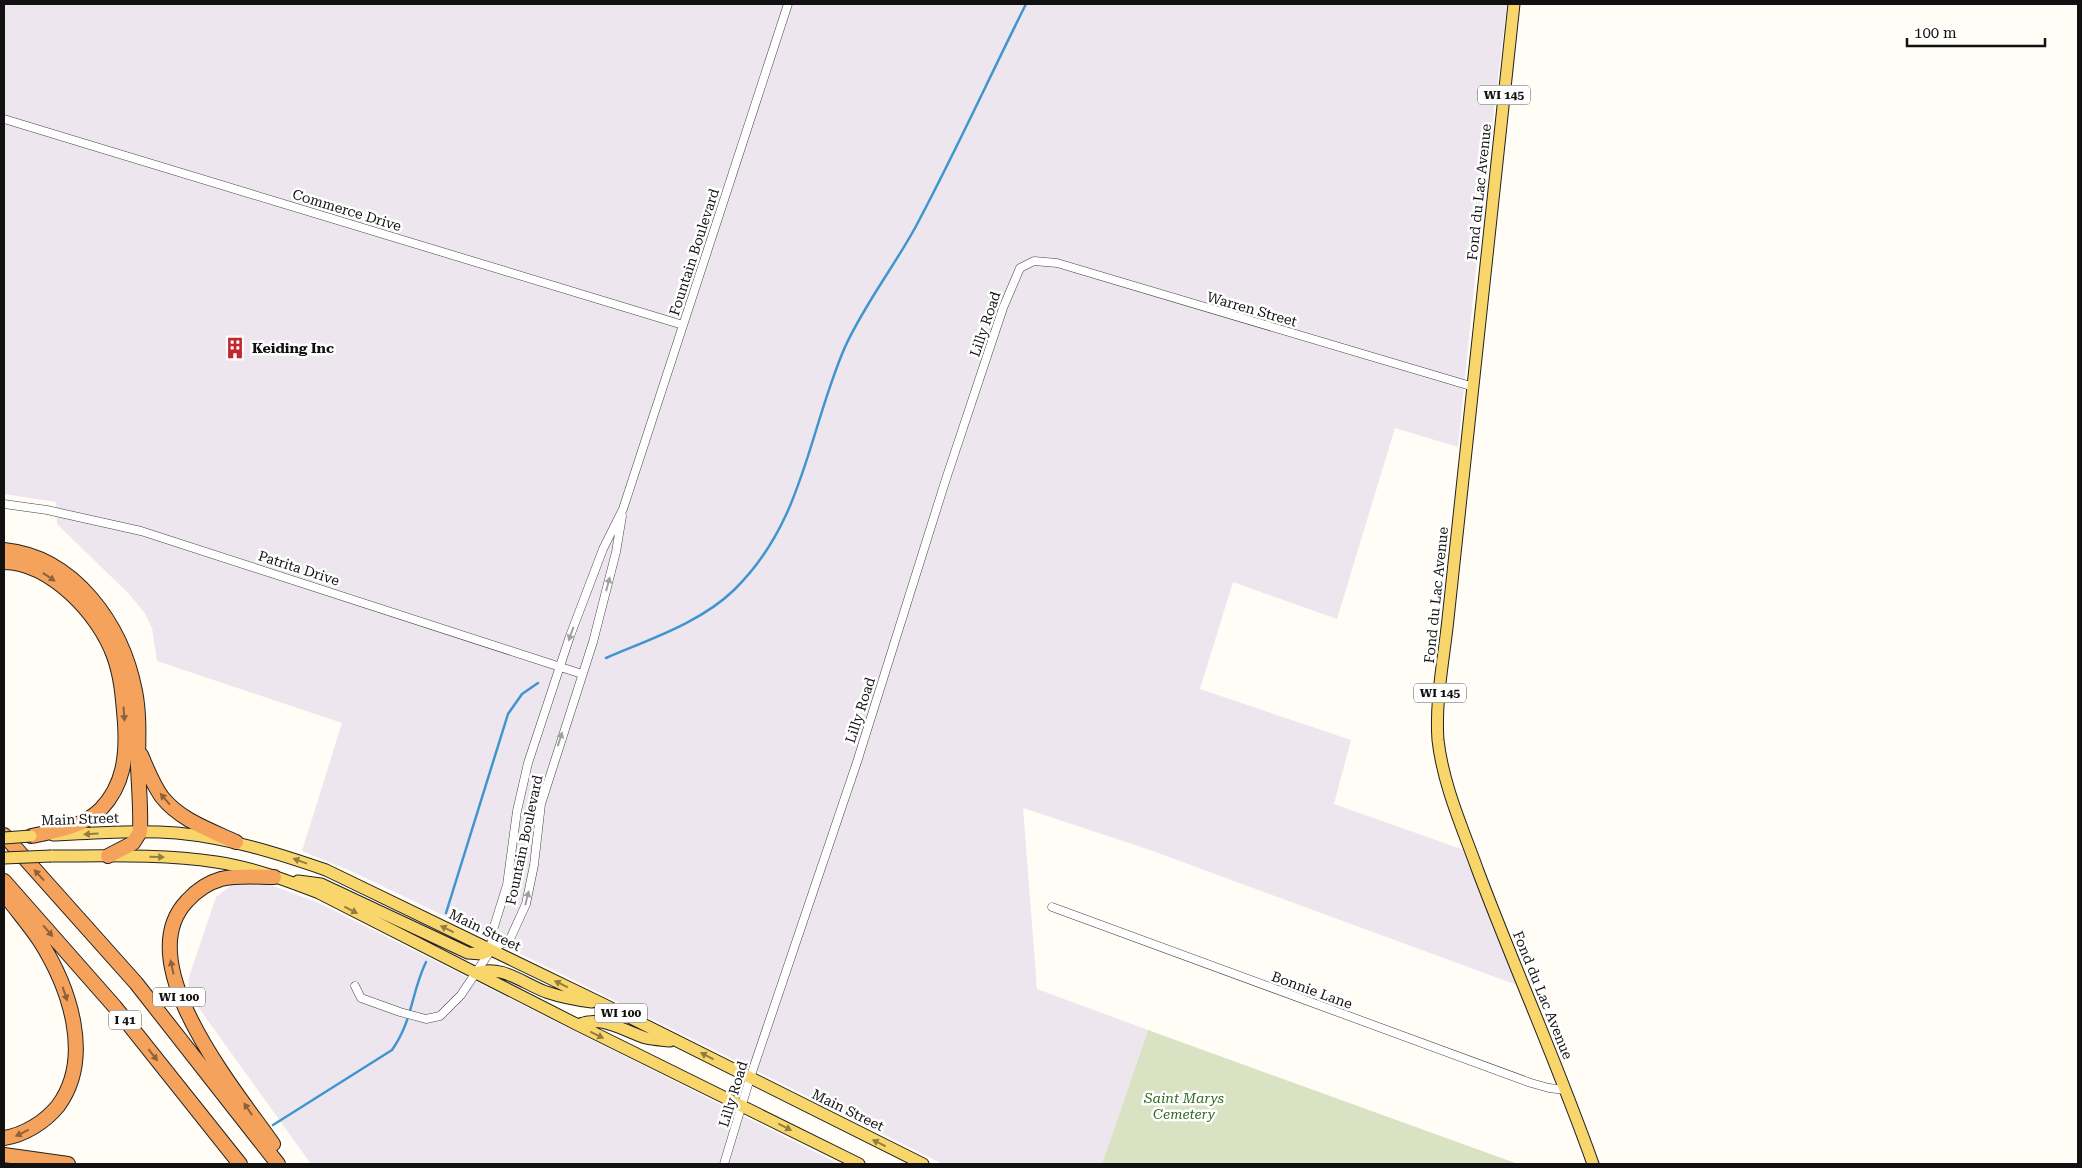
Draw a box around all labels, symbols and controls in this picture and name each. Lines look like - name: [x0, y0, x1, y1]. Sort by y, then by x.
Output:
- scale bar: [1907, 15, 2044, 47]
- text: 100 m: [1914, 24, 1957, 42]
- road number: WI 145: [1478, 86, 1530, 104]
- street label: Fond du Lac Avenue: [1464, 123, 1494, 261]
- street label: Commerce Drive: [291, 186, 404, 234]
- street label: Fountain Boulevard: [666, 186, 722, 318]
- street label: Warren Street: [1205, 288, 1299, 330]
- street label: Lilly Road: [966, 289, 1004, 359]
- building icon: Keiding Inc: [222, 335, 248, 361]
- place label: Keiding Inc: [252, 340, 334, 356]
- street label: Fond du Lac Avenue: [1421, 526, 1451, 664]
- street label: Patrita Drive: [256, 547, 342, 589]
- one-way arrow: [43, 572, 56, 582]
- one-way arrow: [604, 577, 612, 592]
- one-way arrow: [567, 627, 574, 642]
- street label: Lilly Road: [842, 675, 878, 745]
- road number: WI 145: [1414, 684, 1466, 702]
- one-way arrow: [120, 706, 128, 722]
- one-way arrow: [557, 732, 565, 747]
- street label: Fountain Boulevard: [502, 773, 546, 906]
- one-way arrow: [159, 793, 170, 806]
- street label: Main Street: [41, 810, 119, 828]
- one-way arrow: [83, 830, 99, 838]
- one-way arrow: [149, 853, 165, 861]
- one-way arrow: [292, 857, 307, 865]
- one-way arrow: [33, 869, 45, 881]
- one-way arrow: [523, 890, 531, 905]
- one-way arrow: [344, 906, 358, 914]
- street label: Main Street: [446, 906, 524, 954]
- one-way arrow: [42, 924, 53, 937]
- one-way arrow: [440, 925, 454, 933]
- street label: Fond du Lac Avenue: [1510, 928, 1576, 1062]
- one-way arrow: [168, 960, 176, 975]
- street label: Bonnie Lane: [1269, 968, 1355, 1012]
- one-way arrow: [554, 980, 568, 988]
- one-way arrow: [61, 987, 69, 1002]
- road number: WI 100: [153, 988, 205, 1006]
- road number: WI 100: [595, 1004, 647, 1022]
- road number: I 41: [109, 1010, 141, 1030]
- one-way arrow: [590, 1031, 604, 1039]
- one-way arrow: [147, 1048, 158, 1061]
- one-way arrow: [700, 1052, 714, 1060]
- street label: Lilly Road: [715, 1059, 751, 1129]
- street label: Main Street: [809, 1086, 887, 1134]
- park label: Saint Marys Cemetery: [1143, 1090, 1225, 1122]
- one-way arrow: [244, 1102, 253, 1116]
- one-way arrow: [778, 1123, 792, 1131]
- one-way arrow: [14, 1128, 29, 1137]
- one-way arrow: [872, 1138, 887, 1147]

